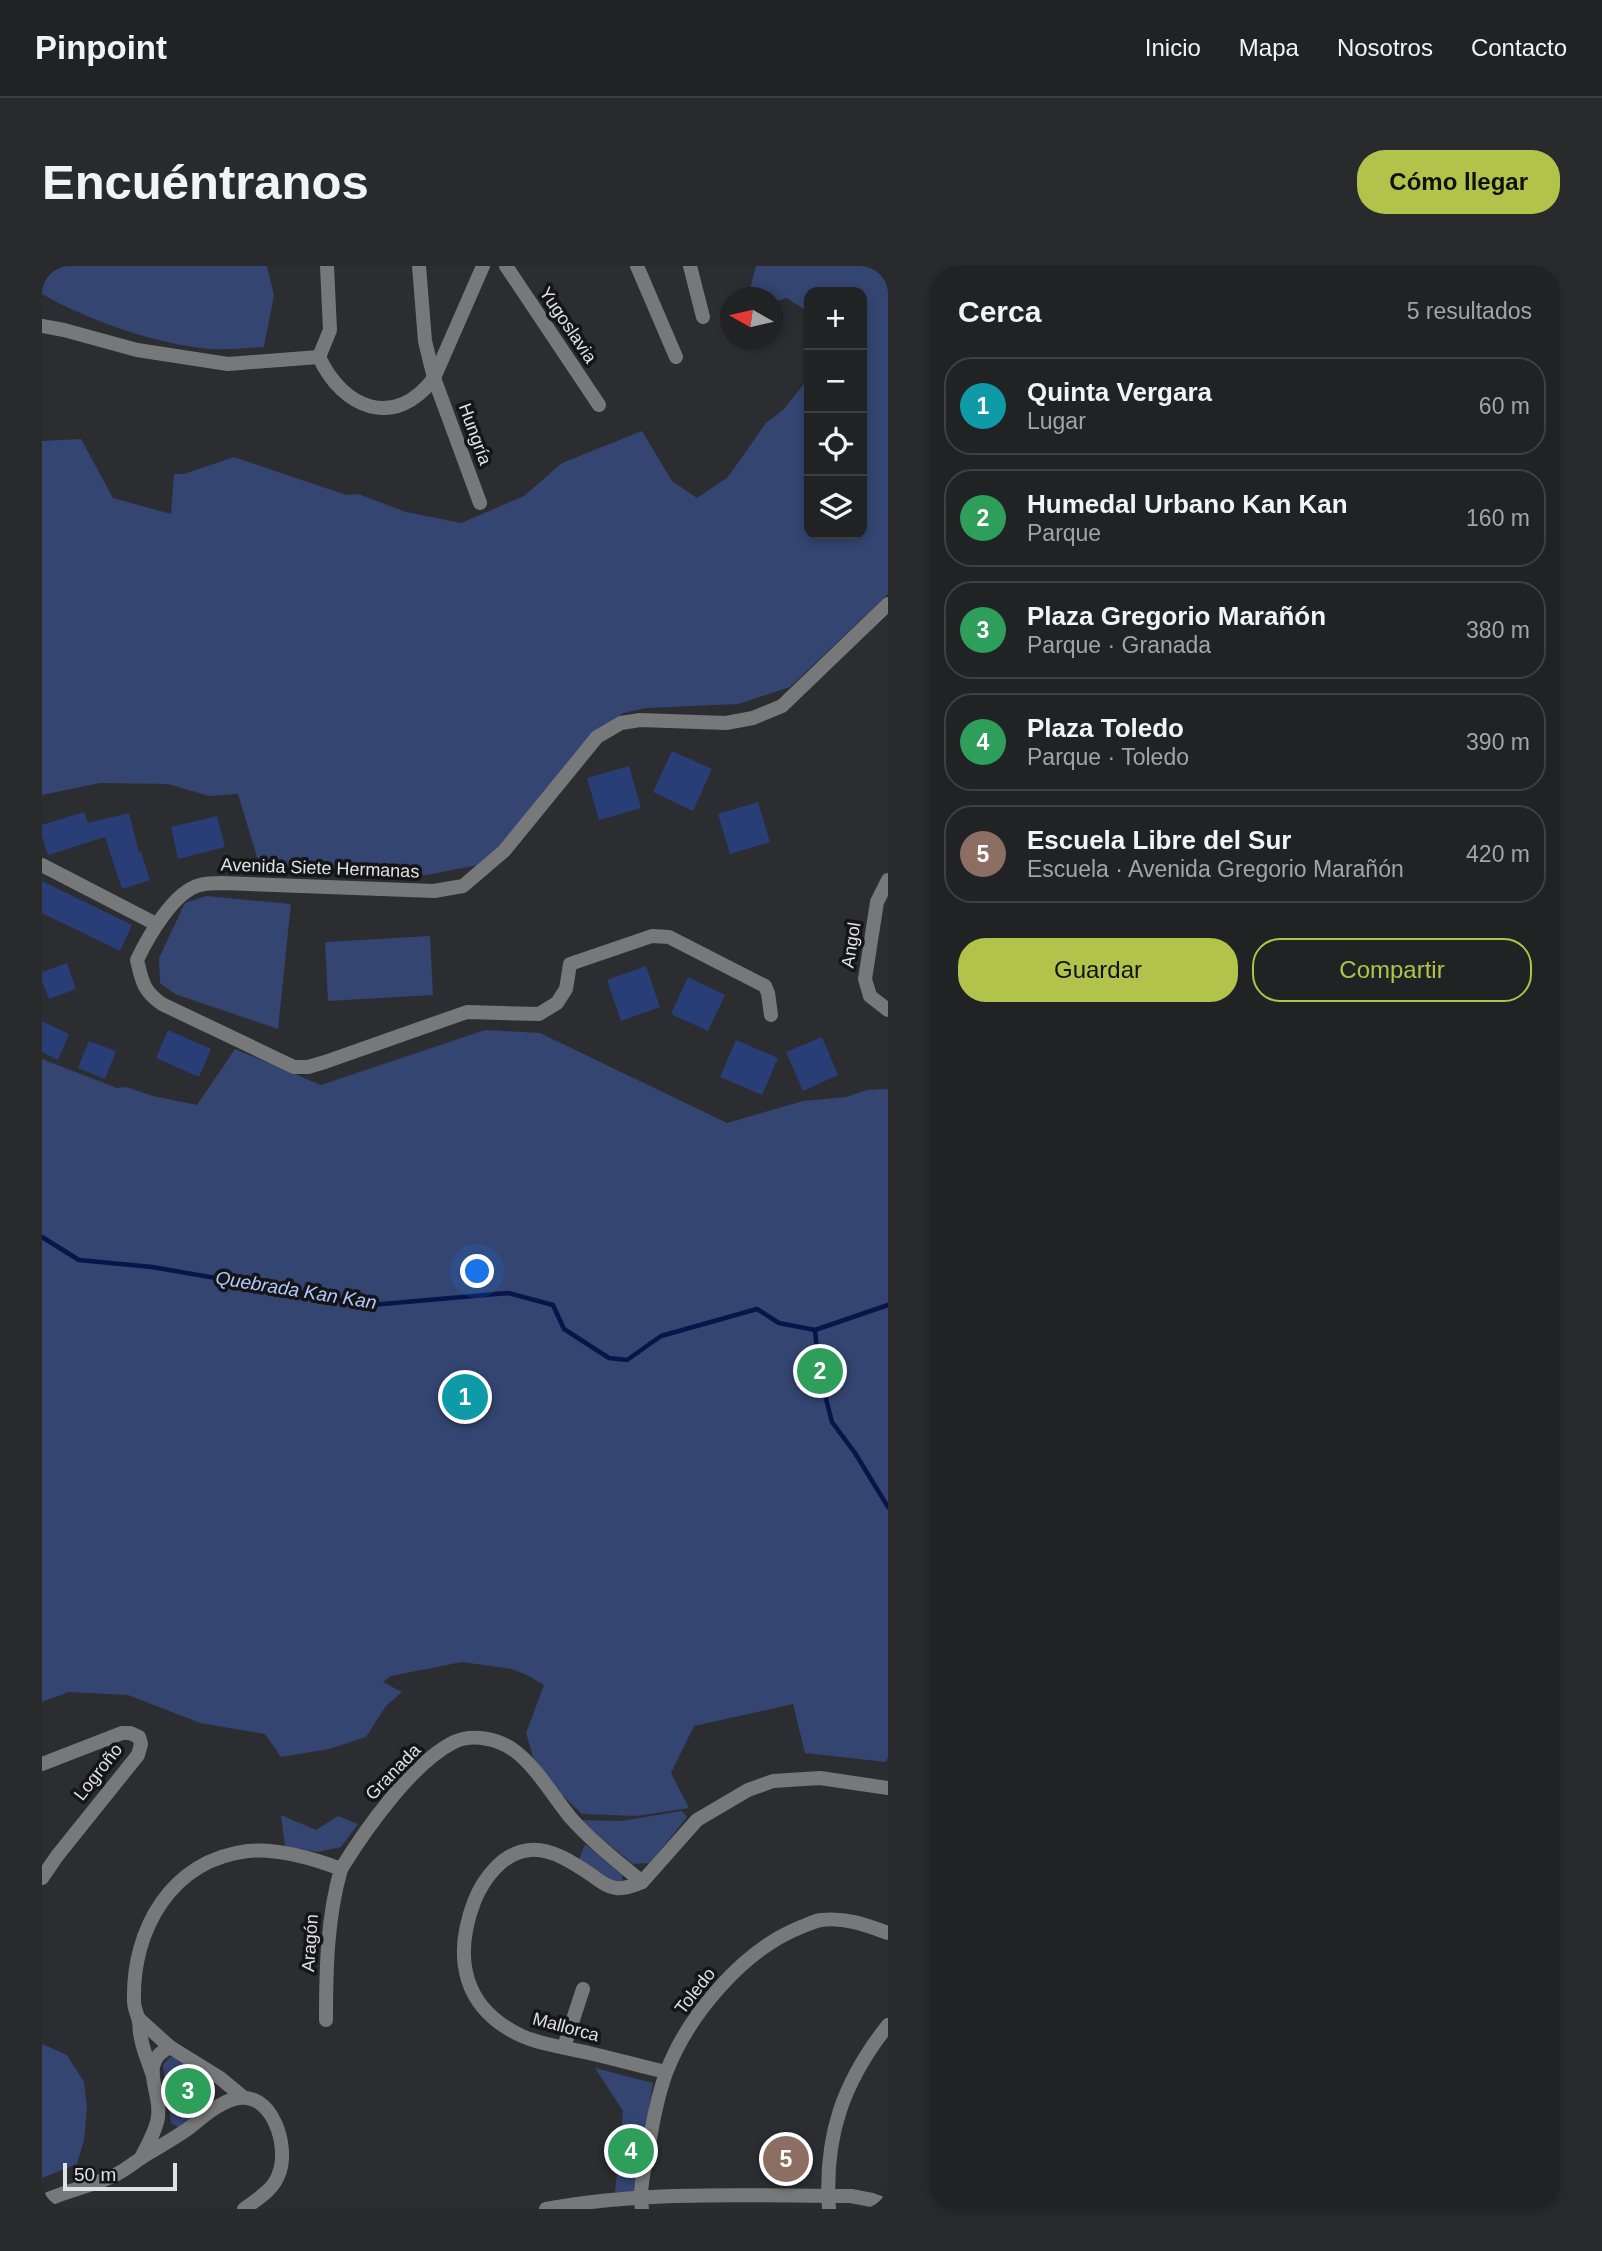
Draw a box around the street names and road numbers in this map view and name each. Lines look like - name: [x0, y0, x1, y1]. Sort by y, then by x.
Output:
- street label: Yugoslavia: [535, 283, 601, 367]
- street label: Hungría: [455, 400, 496, 468]
- street label: Avenida Siete Hermanas: [220, 855, 420, 881]
- street label: Angol: [838, 921, 864, 969]
- street label: Granada: [361, 1739, 425, 1804]
- street label: Logroño: [70, 1740, 126, 1804]
- street label: Aragón: [298, 1913, 322, 1973]
- street label: Toledo: [671, 1964, 719, 2018]
- street label: Mallorca: [531, 2009, 602, 2046]

